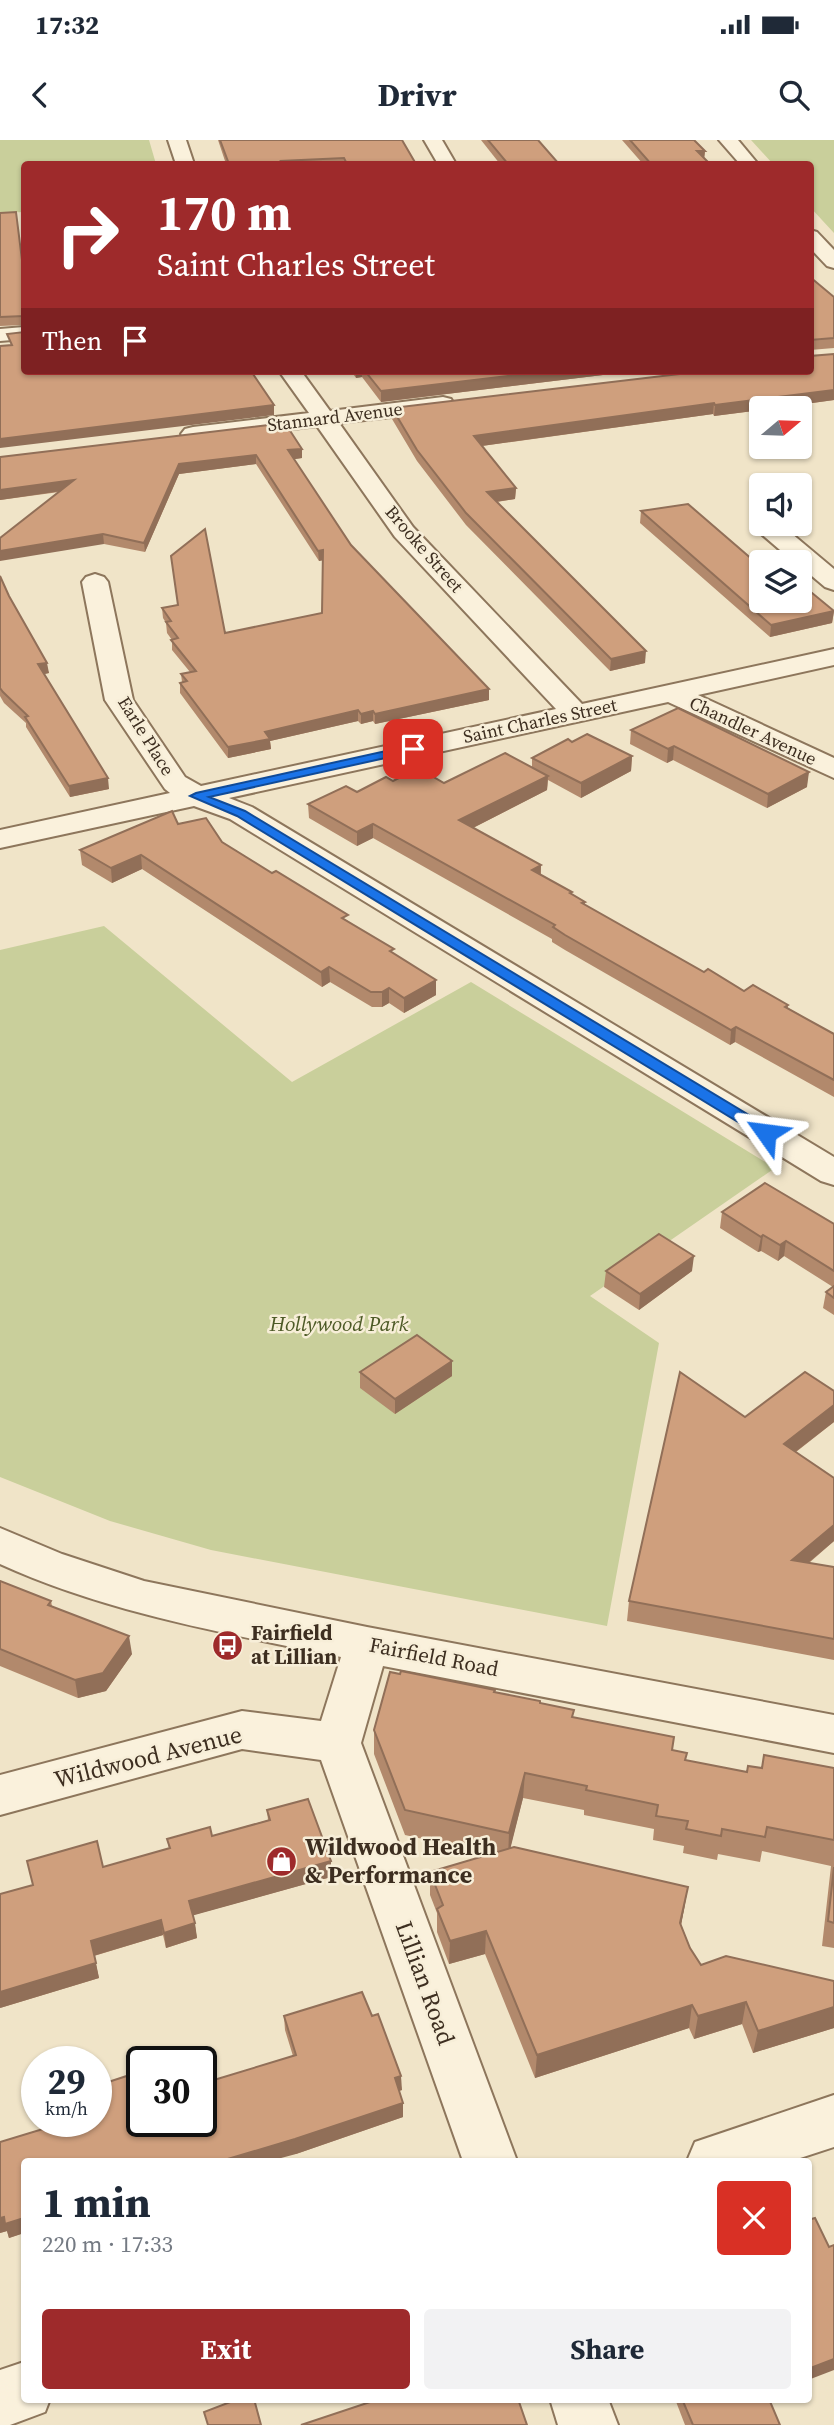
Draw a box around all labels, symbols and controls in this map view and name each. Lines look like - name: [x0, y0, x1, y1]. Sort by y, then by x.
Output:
- text: 17:32: [35, 7, 99, 43]
- text: Drivr: [377, 73, 457, 117]
- icon: back: [21, 76, 59, 114]
- icon: search: [775, 76, 813, 114]
- text: 170 m: [157, 179, 292, 246]
- icon: right: [42, 189, 133, 280]
- text: Saint Charles Street: [157, 243, 435, 287]
- icon: arrive: [116, 322, 154, 360]
- text: Then: [42, 323, 102, 359]
- street label: Stannard Avenue: [266, 396, 404, 437]
- north arrow: [749, 396, 812, 458]
- map controls: [749, 396, 812, 613]
- button: sound: [749, 473, 812, 536]
- street label: Brooke Street: [380, 500, 469, 598]
- button: layers: [749, 550, 812, 613]
- street label: Chandler Avenue: [685, 690, 821, 771]
- street label: Earle Place: [112, 691, 181, 780]
- street label: Saint Charles Street: [461, 692, 619, 749]
- pin: [383, 719, 443, 779]
- icon: arrive: [394, 730, 432, 768]
- position arrow: [729, 1096, 803, 1170]
- park label: Hollywood Park: [268, 1309, 409, 1338]
- place label: Fairfield at Lillian: [251, 1618, 337, 1671]
- bus stop icon: Fairfield at Lillian: [211, 1628, 245, 1662]
- street label: Fairfield Road: [367, 1630, 501, 1683]
- street label: Wildwood Avenue: [51, 1717, 245, 1796]
- place label: Wildwood Health & Performance: [305, 1830, 496, 1891]
- shop icon: Wildwood Health & Performance: [265, 1844, 299, 1878]
- street label: Lillian Road: [388, 1916, 463, 2050]
- speed limit sign: 30: [126, 2046, 217, 2137]
- text: 29: [48, 2058, 85, 2106]
- text: km/h: [45, 2096, 88, 2121]
- text: 1 min: [42, 2173, 151, 2231]
- button: close: [717, 2181, 791, 2255]
- text: 220 m · 17:33: [42, 2228, 173, 2260]
- button: Exit: [42, 2309, 410, 2389]
- button: Share: [424, 2309, 791, 2389]

